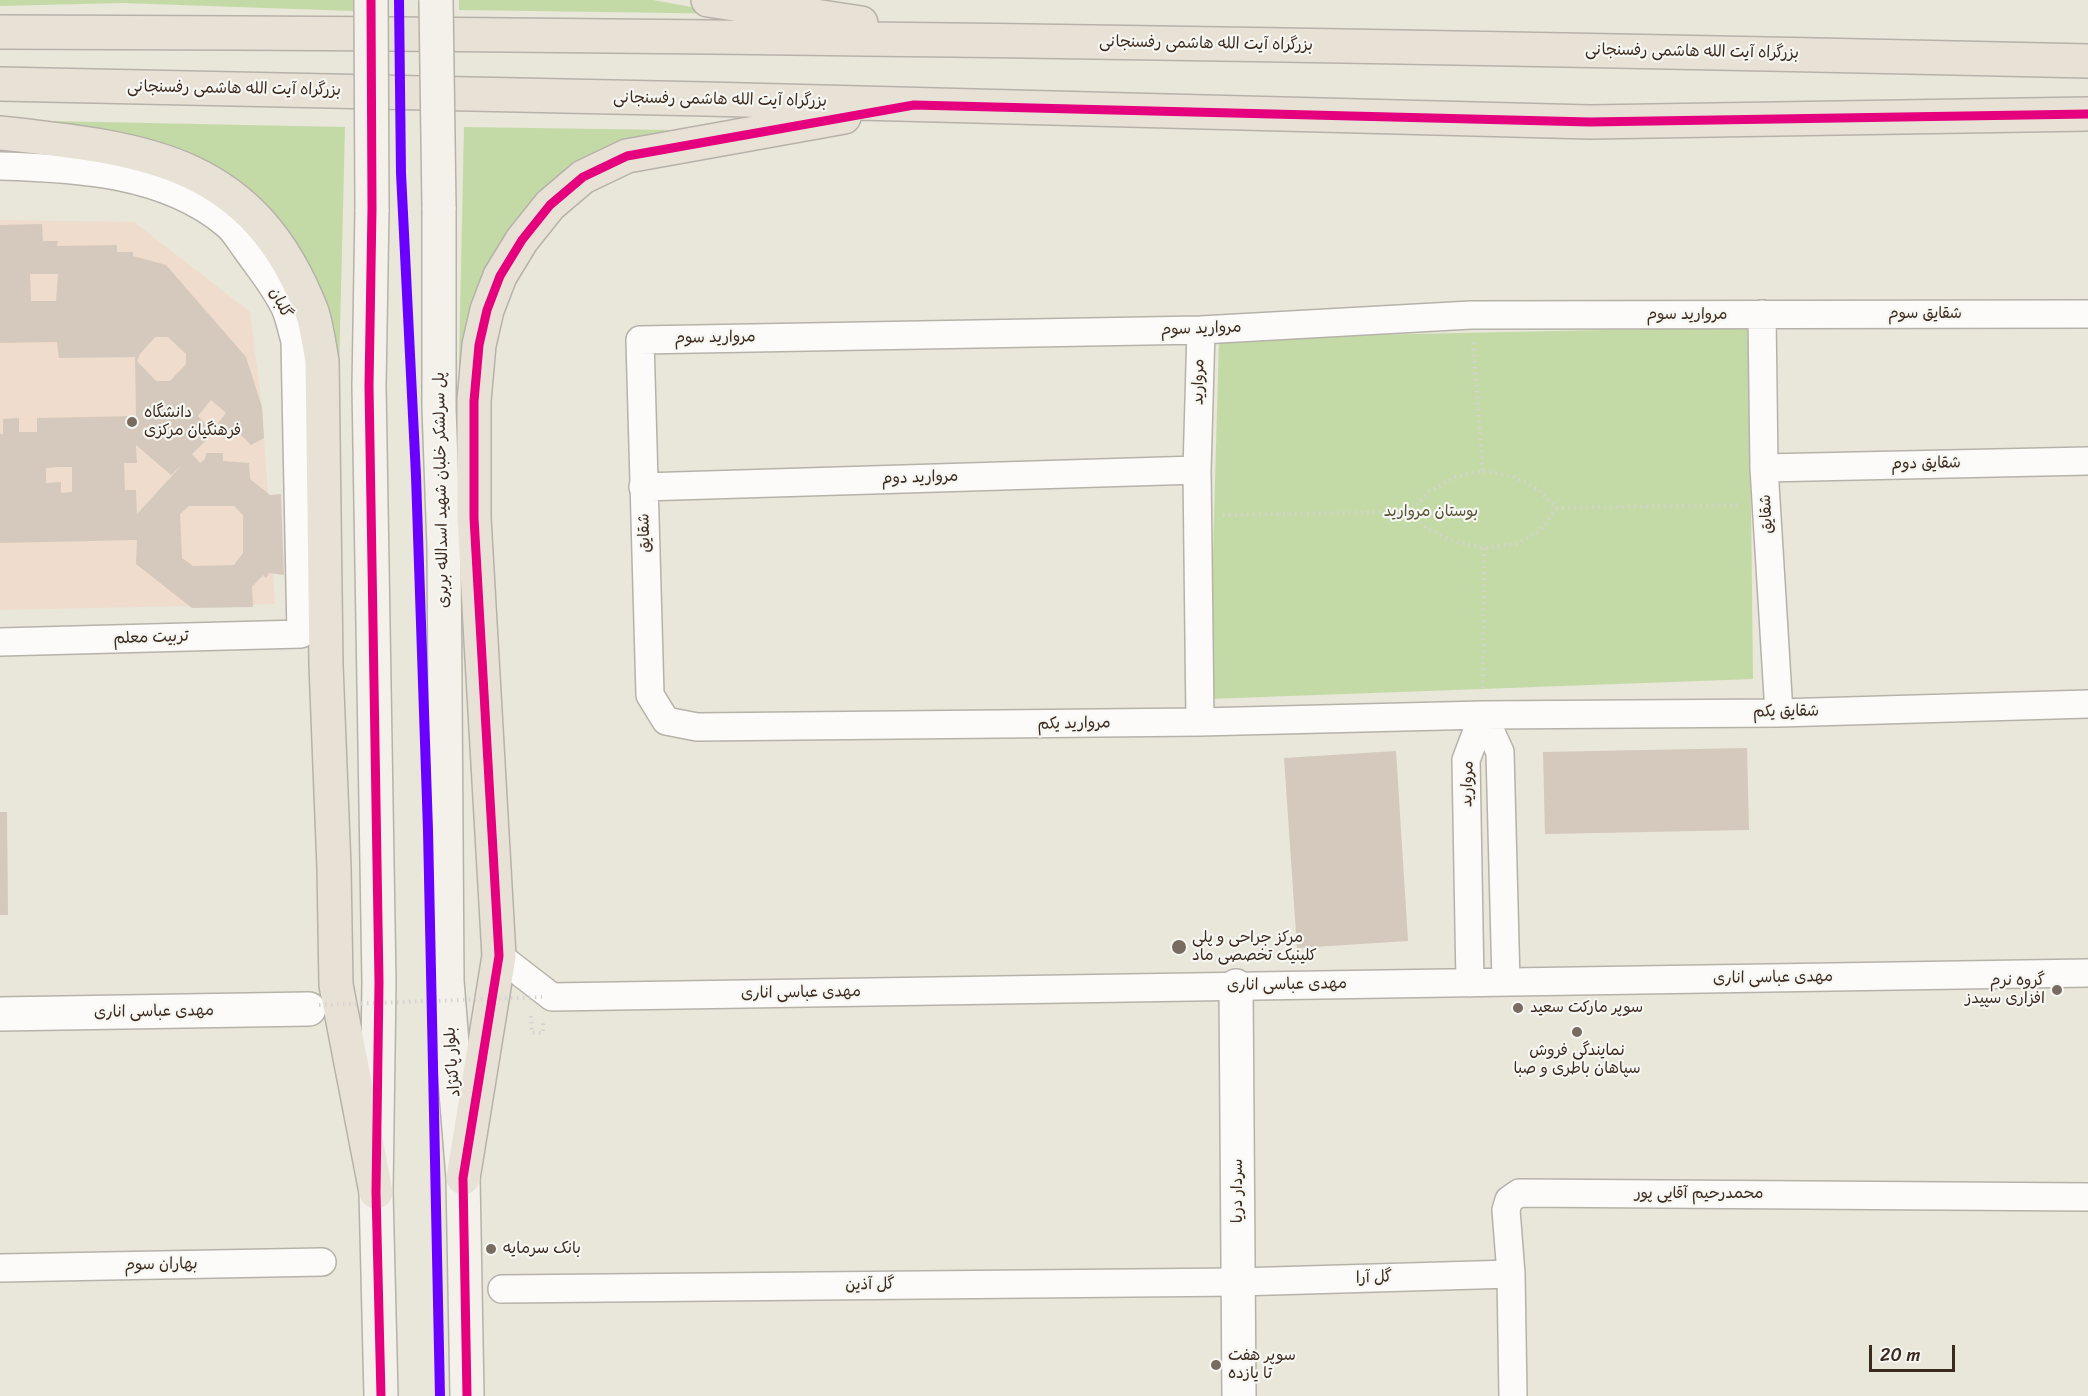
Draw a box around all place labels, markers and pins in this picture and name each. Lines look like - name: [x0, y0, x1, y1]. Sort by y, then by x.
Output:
- place label: دانشگاه فرهنگیان مرکزی: [144, 403, 241, 441]
- marker: دانشگاه فرهنگیان مرکزی: [125, 415, 139, 429]
- place label: مرکز جراحی و پلی کلینیک تخصصی ماد: [1192, 928, 1317, 966]
- marker: مرکز جراحی و پلی کلینیک تخصصی ماد: [1170, 938, 1188, 956]
- place label: گروه نرم افزاری سپیدز: [1965, 971, 2045, 1009]
- marker: گروه نرم افزاری سپیدز: [2050, 983, 2064, 997]
- place label: سوپر مارکت سعید: [1530, 998, 1643, 1018]
- marker: سوپر مارکت سعید: [1511, 1001, 1525, 1015]
- marker: نمایندگی فروش سپاهان باطری و صبا: [1570, 1025, 1584, 1039]
- place label: نمایندگی فروش سپاهان باطری و صبا: [1513, 1041, 1641, 1079]
- place label: بانک سرمایه: [503, 1239, 581, 1259]
- marker: بانک سرمایه: [484, 1242, 498, 1256]
- place label: سوپر هفت تا یازده: [1228, 1346, 1296, 1384]
- marker: سوپر هفت تا یازده: [1209, 1358, 1223, 1372]

